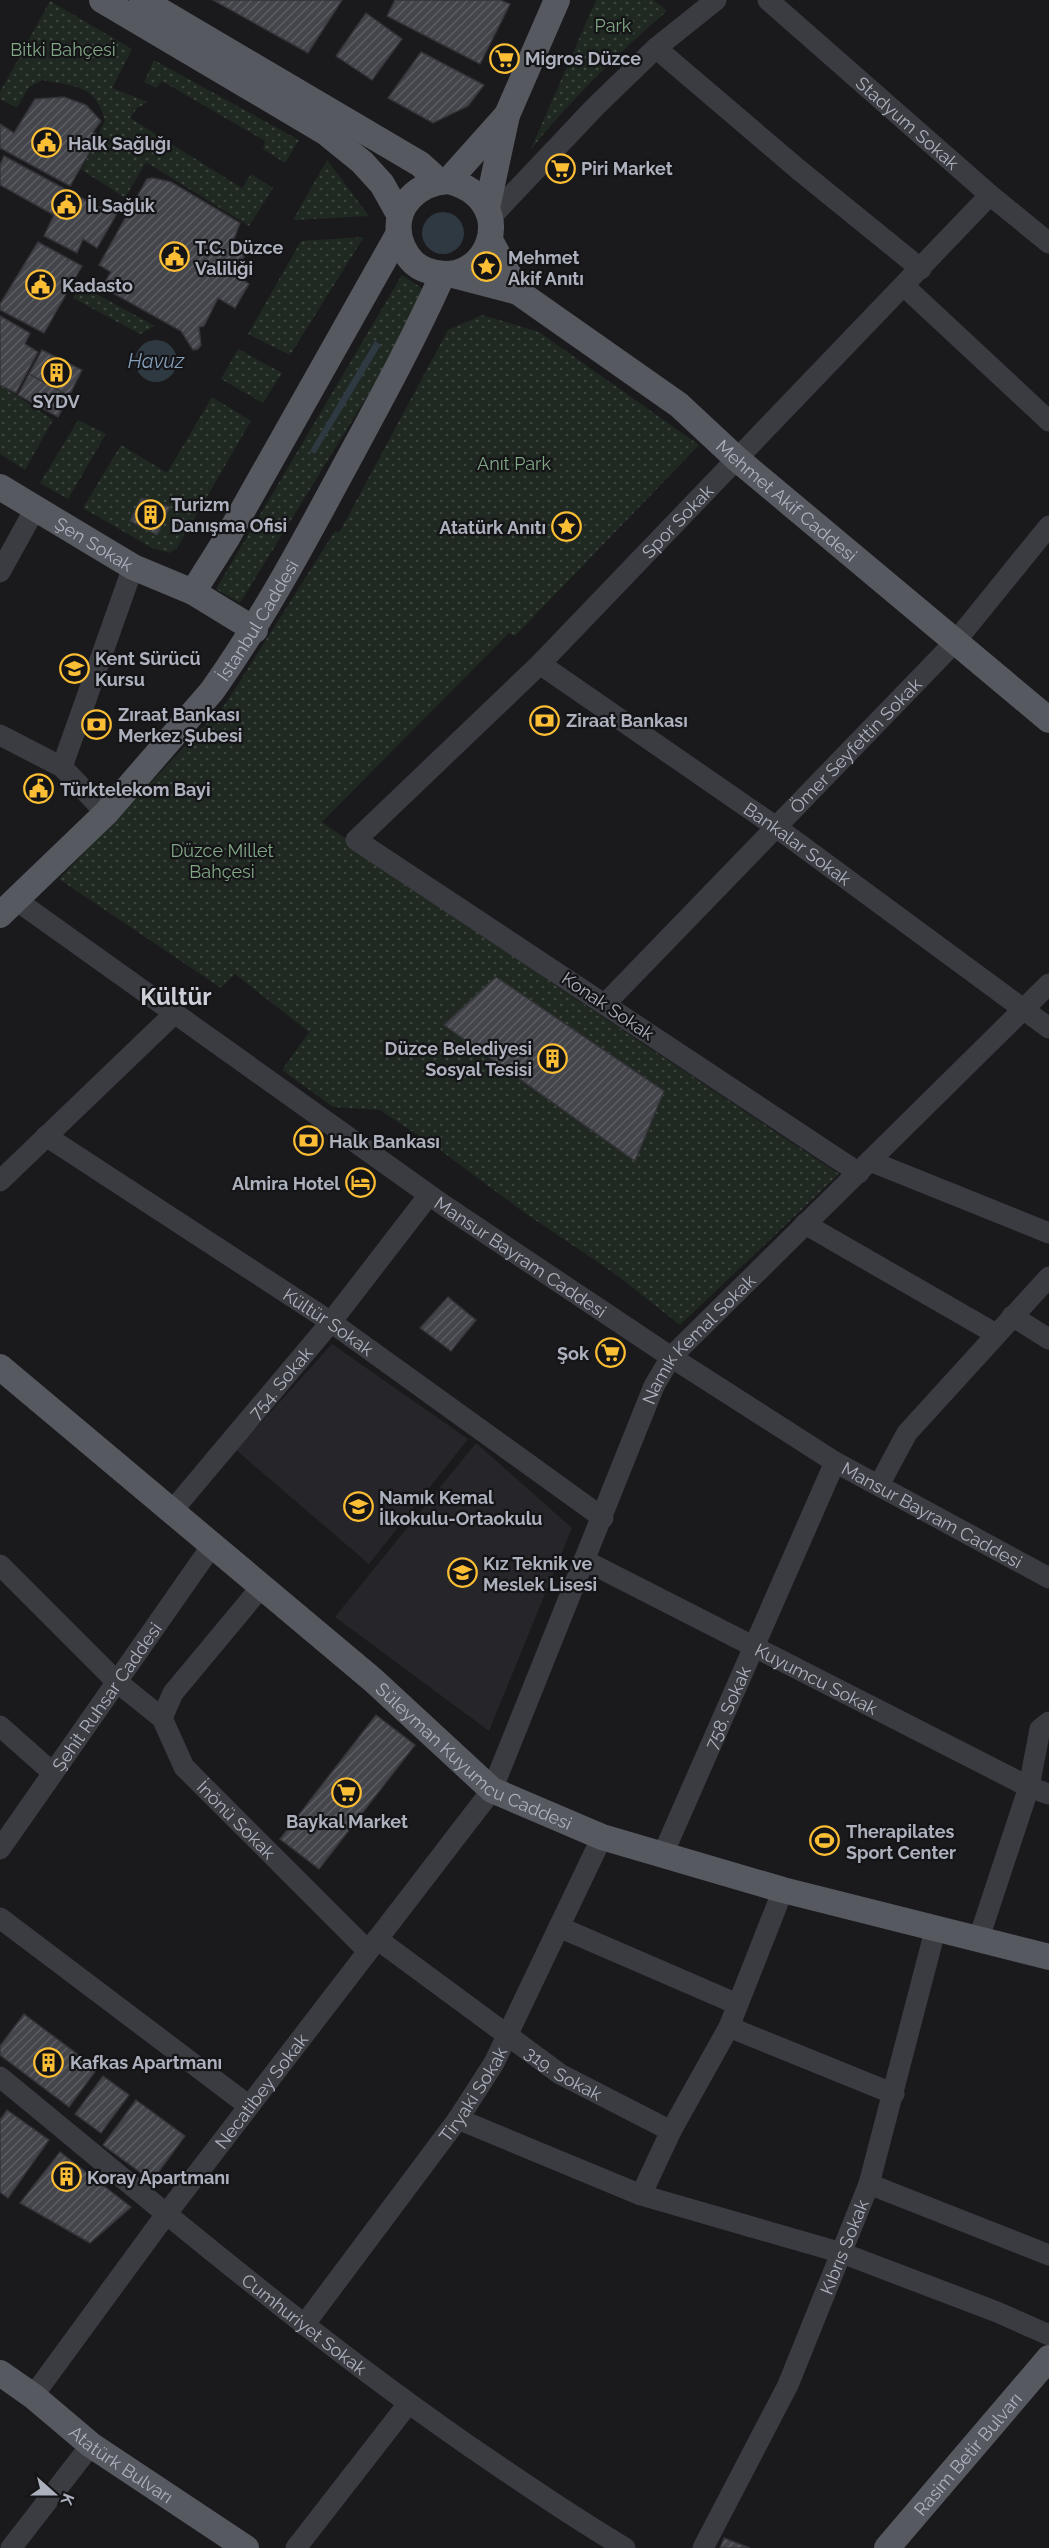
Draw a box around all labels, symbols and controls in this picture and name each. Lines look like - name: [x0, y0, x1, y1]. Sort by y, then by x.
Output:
- park label: Park: [595, 15, 632, 36]
- park label: Bitki Bahçesi: [10, 39, 116, 60]
- supermarket icon: Migros Düzce: [488, 42, 520, 74]
- place label: Migros Düzce: [525, 48, 641, 69]
- street label: Stadyum Sokak: [852, 72, 964, 174]
- public building icon: Halk Sağlığı: [31, 127, 63, 159]
- place label: Halk Sağlığı: [68, 133, 171, 154]
- supermarket icon: Piri Market: [544, 152, 576, 184]
- place label: Piri Market: [581, 158, 673, 179]
- public building icon: İl Sağlık: [50, 189, 82, 221]
- place label: İl Sağlık: [87, 195, 156, 216]
- place label: T.C. Düzce Valiliği: [195, 237, 283, 279]
- public building icon: T.C. Düzce Valiliği: [158, 241, 190, 273]
- place label: Mehmet Akif Anıtı: [508, 247, 584, 289]
- place icon: Mehmet Akif Anıtı: [471, 251, 503, 283]
- public building icon: Kadasto: [25, 269, 57, 301]
- place label: Kadasto: [62, 275, 133, 296]
- water label: Havuz: [128, 349, 185, 373]
- building icon: SYDV: [40, 356, 72, 388]
- place label: SYDV: [32, 391, 80, 412]
- street label: Mehmet Akif Caddesi: [712, 435, 861, 566]
- park label: Anıt Park: [477, 453, 551, 474]
- street label: Spor Sokak: [637, 480, 718, 562]
- place label: Turizm Danışma Ofisi: [171, 494, 287, 536]
- building icon: Turizm Danışma Ofisi: [134, 498, 166, 530]
- place icon: Atatürk Anıtı: [551, 511, 583, 543]
- street label: Şen Sokak: [52, 512, 137, 575]
- place label: Atatürk Anıtı: [439, 517, 546, 538]
- street label: İstanbul Caddesi: [212, 556, 302, 684]
- place label: Kent Sürücü Kursu: [95, 648, 201, 690]
- school or university icon: Kent Sürücü Kursu: [58, 652, 90, 684]
- street label: Ömer Seyfettin Sokak: [785, 673, 926, 817]
- place label: Zıraat Bankası Merkez Şubesi: [118, 704, 242, 746]
- bank icon: Ziraat Bankası: [529, 704, 561, 736]
- bank icon: Zıraat Bankası Merkez Şubesi: [81, 708, 113, 740]
- place label: Ziraat Bankası: [566, 710, 688, 731]
- public building icon: Türktelekom Bayi: [23, 773, 55, 805]
- place label: Türktelekom Bayi: [60, 779, 211, 800]
- street label: Bankalar Sokak: [740, 798, 856, 890]
- park label: Düzce Millet Bahçesi: [170, 840, 274, 882]
- street label: Konak Sokak: [558, 967, 658, 1045]
- district label: Kültür: [140, 982, 212, 1011]
- place label: Düzce Belediyesi Sosyal Tesisi: [385, 1038, 532, 1080]
- building icon: Düzce Belediyesi Sosyal Tesisi: [537, 1042, 569, 1074]
- bank icon: Halk Bankası: [292, 1125, 324, 1157]
- place label: Halk Bankası: [329, 1131, 440, 1152]
- hotel icon: Almira Hotel: [345, 1167, 377, 1199]
- place label: Almira Hotel: [232, 1173, 340, 1194]
- street label: Mansur Bayram Caddesi: [431, 1192, 611, 1321]
- street label: Namık Kemal Sokak: [637, 1269, 760, 1407]
- street label: Kültür Sokak: [279, 1283, 378, 1360]
- supermarket icon: Şok: [594, 1337, 626, 1369]
- street label: 754. Sokak: [244, 1342, 317, 1423]
- place label: Şok: [557, 1343, 590, 1364]
- street label: Mansur Bayram Caddesi: [838, 1457, 1026, 1572]
- place label: Namık Kemal İlkokulu-Ortaokulu: [379, 1487, 542, 1529]
- school or university icon: Namık Kemal İlkokulu-Ortaokulu: [342, 1491, 374, 1523]
- place label: Kız Teknik ve Meslek Lisesi: [483, 1553, 597, 1595]
- school or university icon: Kız Teknik ve Meslek Lisesi: [446, 1557, 478, 1589]
- street label: Şehit Ruhsar Caddesi: [47, 1618, 166, 1775]
- street label: Kuyumcu Sokak: [752, 1639, 882, 1719]
- street label: 758. Sokak: [700, 1662, 755, 1752]
- street label: Süleyman Kuyumcu Caddesi: [372, 1678, 575, 1833]
- street label: İnönü Sokak: [193, 1776, 280, 1863]
- supermarket icon: Baykal Market: [331, 1776, 363, 1808]
- place label: Baykal Market: [286, 1811, 408, 1832]
- place label: Therapilates Sport Center: [846, 1821, 956, 1863]
- sports icon: Therapilates Sport Center: [809, 1825, 841, 1857]
- street label: Necatibey Sokak: [210, 2029, 312, 2153]
- street label: 319. Sokak: [521, 2041, 606, 2104]
- street label: Tiryaki Sokak: [434, 2043, 511, 2146]
- building icon: Kafkas Apartmanı: [33, 2046, 65, 2078]
- place label: Kafkas Apartmanı: [70, 2052, 222, 2073]
- building icon: Koray Apartmanı: [50, 2161, 82, 2193]
- place label: Koray Apartmanı: [87, 2167, 230, 2188]
- street label: Kıbrıs Sokak: [815, 2196, 872, 2297]
- street label: Cumhuriyet Sokak: [238, 2269, 371, 2379]
- street label: Rasim Betir Bulvarı: [909, 2388, 1026, 2519]
- street label: Atatürk Bulvarı: [65, 2421, 177, 2507]
- north arrow: [24, 2464, 84, 2524]
- text: K: [57, 2491, 78, 2508]

